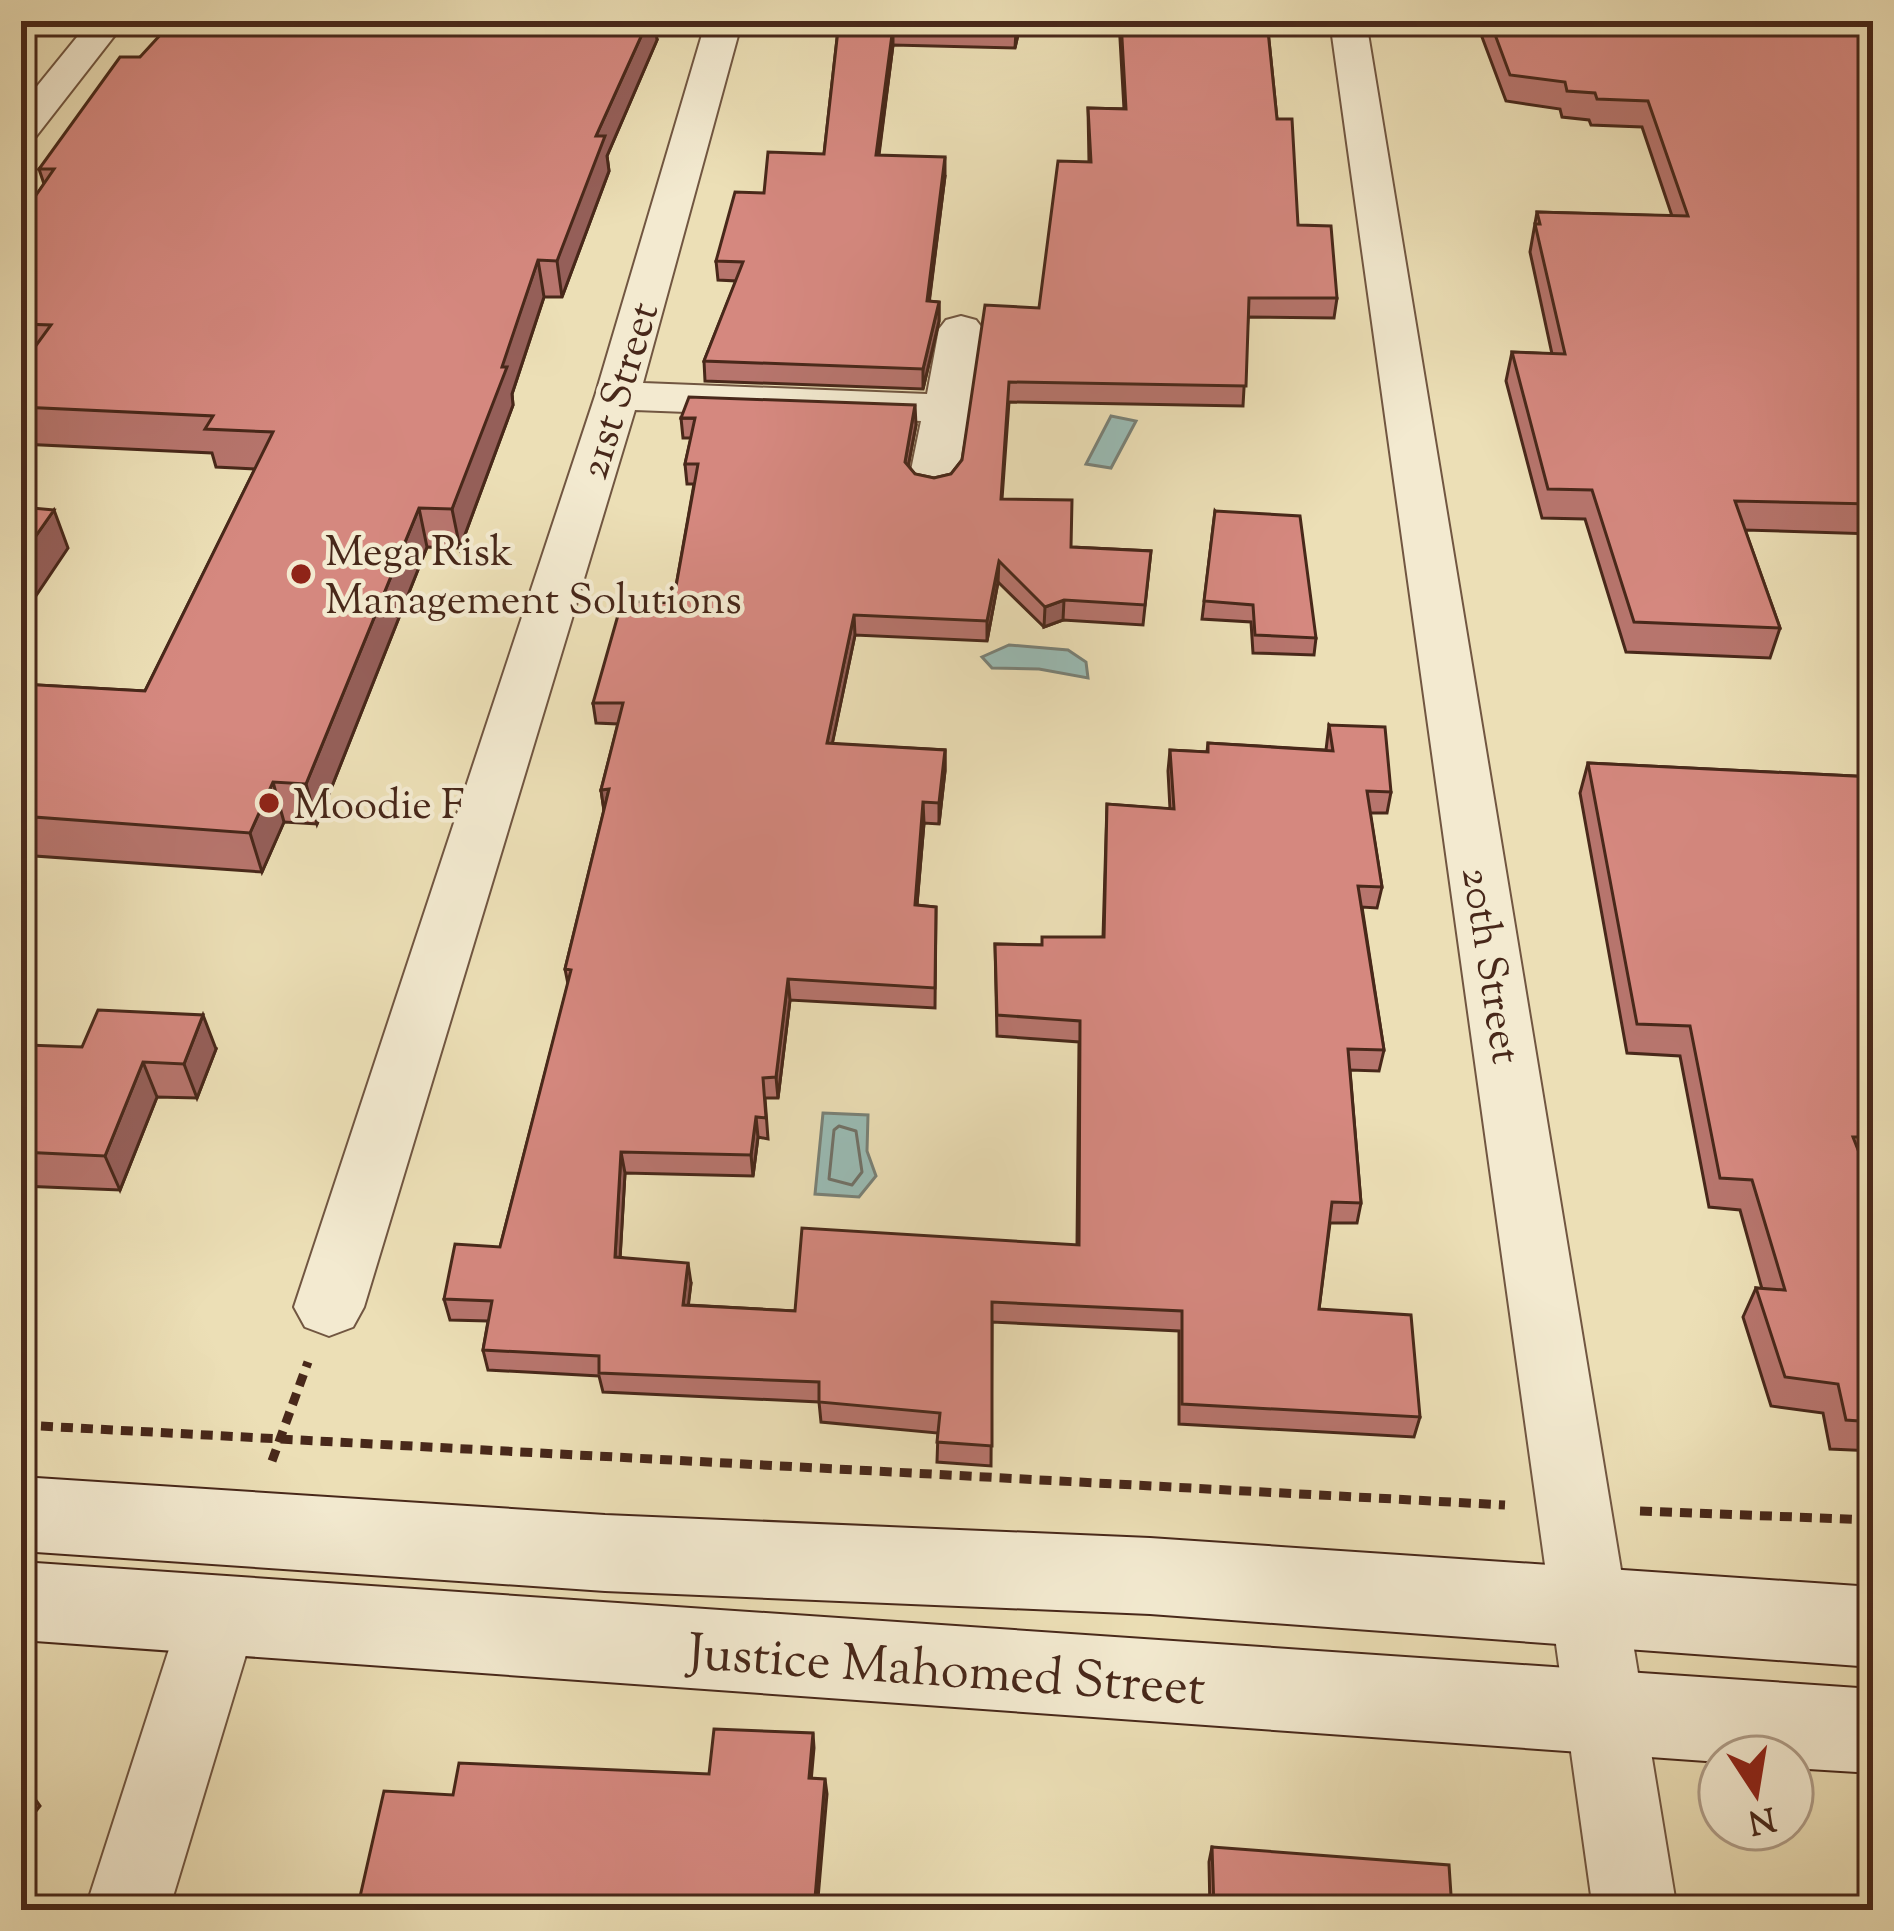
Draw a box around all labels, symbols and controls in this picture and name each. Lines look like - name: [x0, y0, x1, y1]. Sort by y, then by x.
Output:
- street label: 21st Street: [566, 296, 677, 487]
- place label: Mega Risk Management Solutions: [325, 525, 742, 633]
- marker: Mega Risk Management Solutions: [288, 561, 314, 587]
- place label: Moodie F: [293, 778, 464, 838]
- marker: Moodie F: [256, 790, 282, 816]
- street label: 20th Street: [1443, 863, 1533, 1068]
- street label: Justice Mahomed Street: [683, 1619, 1208, 1728]
- north arrow: [1696, 1733, 1816, 1853]
- text: N: [1744, 1792, 1779, 1845]

